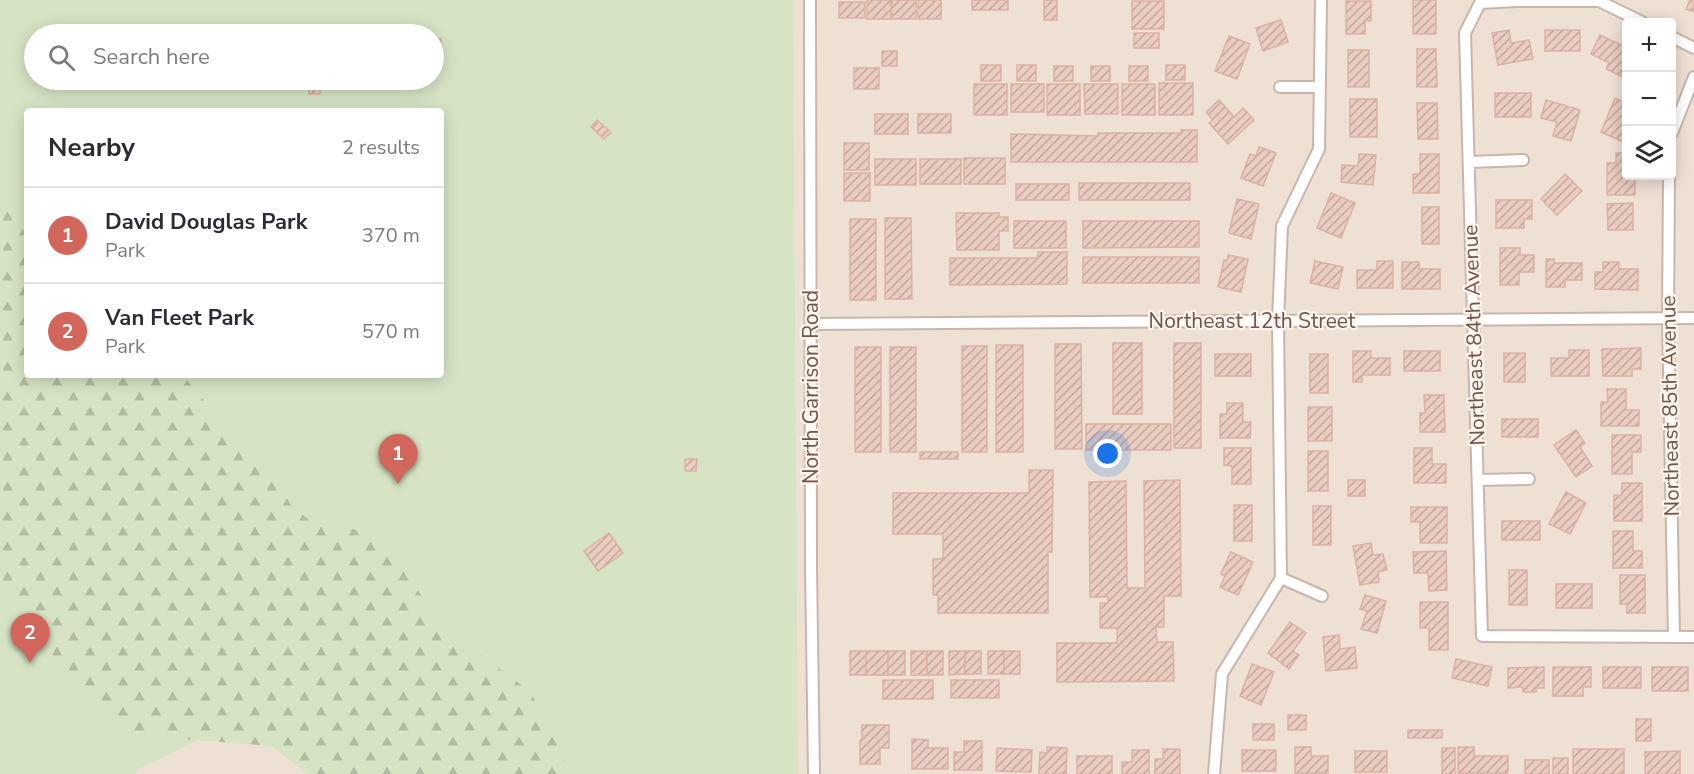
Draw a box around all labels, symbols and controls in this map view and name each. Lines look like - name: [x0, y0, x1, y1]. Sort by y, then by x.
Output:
- map controls: [1622, 18, 1676, 180]
- button: +: [1622, 18, 1676, 72]
- search box: [24, 24, 444, 90]
- icon: search: [45, 41, 78, 74]
- text: Search here: [93, 42, 210, 72]
- button: −: [1622, 72, 1676, 126]
- button: layers: [1622, 126, 1676, 180]
- text: Nearby: [48, 130, 135, 165]
- text: 2 results: [342, 134, 420, 161]
- text: David Douglas Park: [105, 207, 308, 237]
- text: 1: [62, 222, 74, 249]
- text: 370 m: [362, 222, 420, 249]
- street label: Northeast 84th Avenue: [1456, 224, 1492, 446]
- text: Park: [105, 237, 145, 264]
- street label: North Garrison Road: [797, 290, 825, 484]
- street label: Northeast 85th Avenue: [1654, 295, 1686, 517]
- text: Van Fleet Park: [105, 303, 254, 333]
- street label: Northeast 12th Street: [1149, 307, 1356, 335]
- text: 2: [62, 318, 74, 345]
- text: 570 m: [362, 318, 420, 345]
- text: Park: [105, 333, 145, 360]
- pin: 1: [378, 434, 418, 484]
- your location: [1093, 439, 1122, 468]
- pin: 2: [10, 614, 50, 663]

